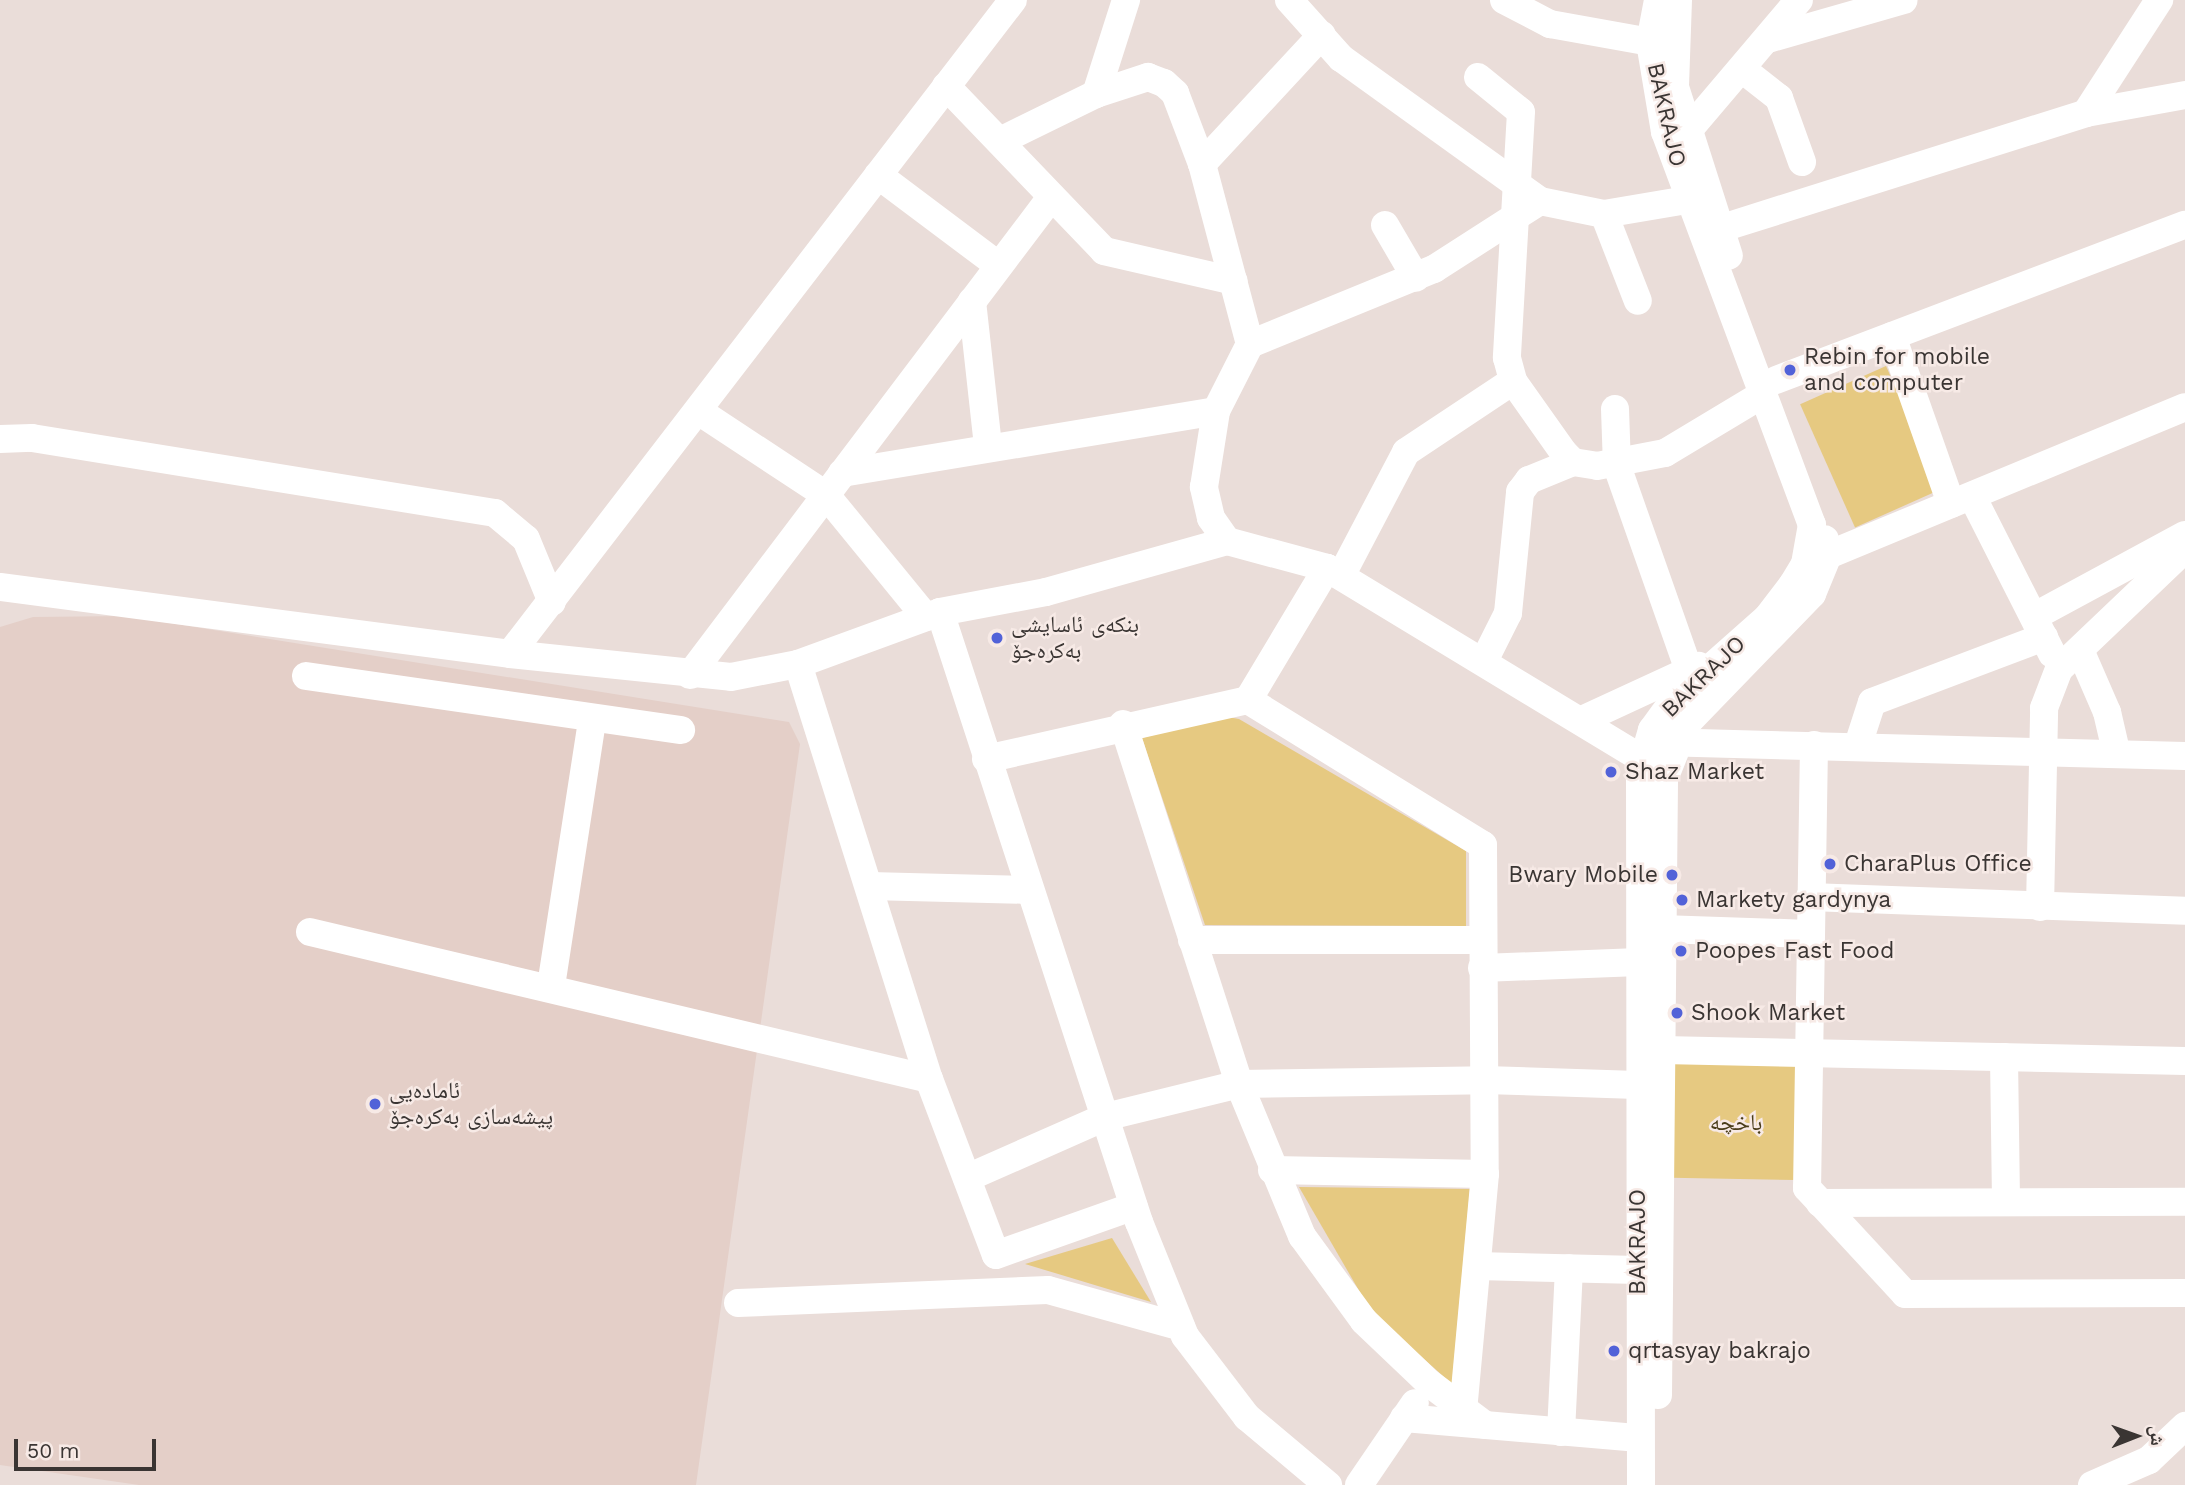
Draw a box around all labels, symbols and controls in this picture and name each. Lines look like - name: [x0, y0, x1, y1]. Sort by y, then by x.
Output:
- street label: BAKRAJO: [1641, 60, 1691, 170]
- place label: Rebin for mobile and computer: [1804, 343, 1991, 397]
- marker: Rebin for mobile and computer: [1782, 362, 1798, 378]
- place label: بنکەی ئاسایشی بەکرەجۆ: [1011, 611, 1139, 665]
- marker: بنکەی ئاسایشی بەکرەجۆ: [989, 630, 1005, 646]
- street label: BAKRAJO: [1656, 630, 1752, 724]
- place label: Shaz Market: [1625, 758, 1764, 786]
- marker: Shaz Market: [1603, 764, 1619, 780]
- place label: CharaPlus Office: [1844, 850, 2032, 878]
- marker: CharaPlus Office: [1822, 856, 1838, 872]
- place label: Bwary Mobile: [1508, 861, 1658, 889]
- marker: Bwary Mobile: [1664, 867, 1680, 883]
- place label: Markety gardynya: [1696, 886, 1892, 914]
- marker: Markety gardynya: [1674, 892, 1690, 908]
- place label: Poopes Fast Food: [1695, 937, 1894, 965]
- marker: Poopes Fast Food: [1673, 943, 1689, 959]
- place label: Shook Market: [1691, 999, 1846, 1027]
- marker: Shook Market: [1669, 1005, 1685, 1021]
- place label: ئامادەیی پیشەسازی بەکرەجۆ: [389, 1077, 553, 1131]
- marker: ئامادەیی پیشەسازی بەکرەجۆ: [367, 1096, 383, 1112]
- park label: باخچە: [1710, 1109, 1762, 1137]
- street label: BAKRAJO: [1624, 1189, 1652, 1295]
- place label: qrtasyay bakrajo: [1628, 1337, 1811, 1365]
- marker: qrtasyay bakrajo: [1606, 1343, 1622, 1359]
- north arrow: [2101, 1401, 2171, 1471]
- text: ش: [2146, 1425, 2169, 1446]
- scale bar: [18, 1426, 159, 1470]
- text: 50 m: [27, 1438, 79, 1463]

